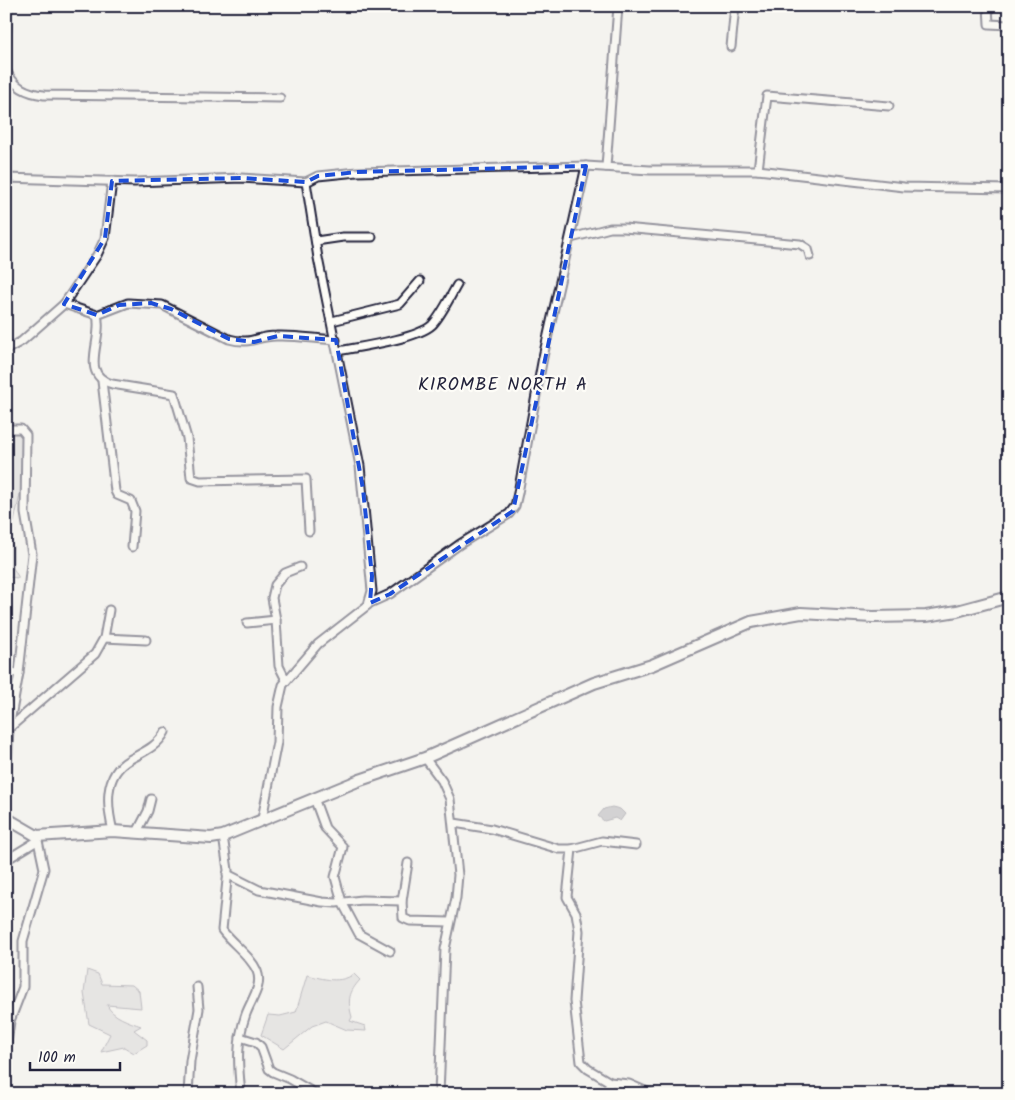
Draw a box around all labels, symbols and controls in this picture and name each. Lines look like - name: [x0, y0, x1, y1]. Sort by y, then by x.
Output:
- district label: KIROMBE NORTH A: [418, 371, 588, 400]
- scale bar: [30, 1040, 120, 1072]
- text: 100 m: [38, 1046, 76, 1070]

